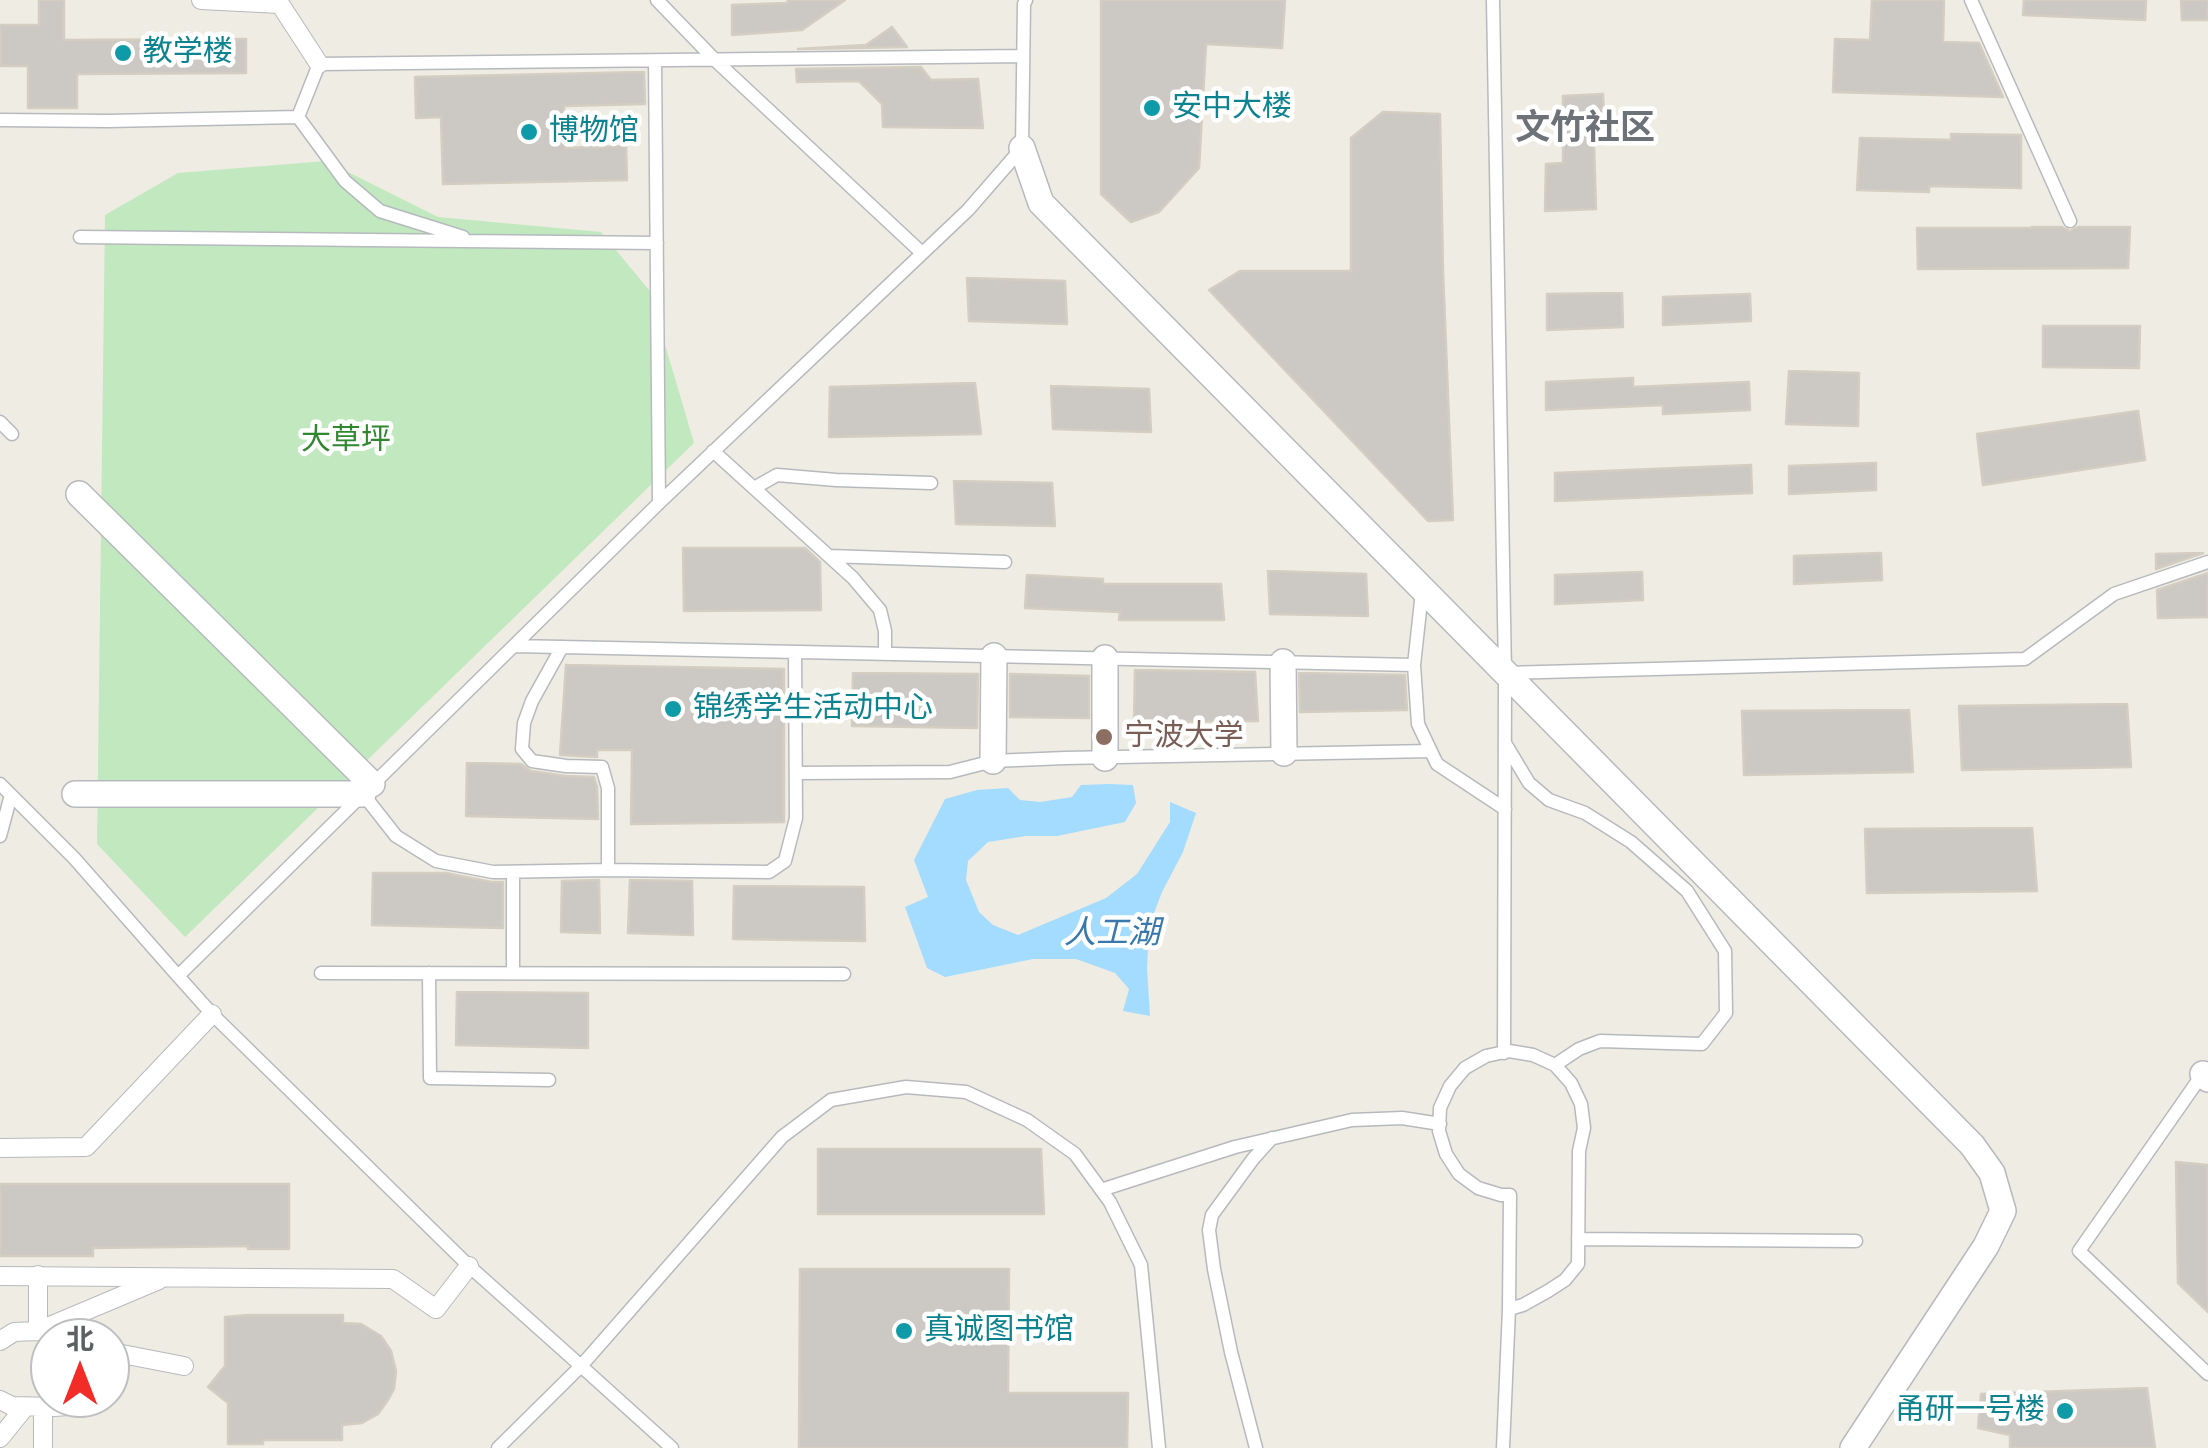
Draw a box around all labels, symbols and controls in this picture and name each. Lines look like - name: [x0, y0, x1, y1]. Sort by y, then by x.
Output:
- place label: 教学楼: [143, 35, 233, 71]
- marker: 教学楼: [112, 42, 134, 64]
- place label: 安中大楼: [1172, 90, 1292, 126]
- marker: 安中大楼: [1141, 97, 1163, 119]
- district label: 文竹社区: [1515, 108, 1655, 150]
- place label: 博物馆: [549, 114, 639, 150]
- marker: 博物馆: [518, 121, 540, 143]
- park label: 大草坪: [301, 423, 391, 459]
- place label: 锦绣学生活动中心: [693, 691, 933, 727]
- marker: 锦绣学生活动中心: [662, 698, 684, 720]
- place label: 宁波大学: [1124, 719, 1244, 755]
- marker: 宁波大学: [1093, 726, 1115, 748]
- water label: 人工湖: [1064, 915, 1160, 953]
- place label: 真诚图书馆: [924, 1313, 1074, 1349]
- north arrow: [30, 1318, 130, 1418]
- marker: 真诚图书馆: [893, 1320, 915, 1342]
- text: 北: [66, 1323, 94, 1356]
- place label: 甬研一号楼: [1895, 1393, 2045, 1429]
- marker: 甬研一号楼: [2054, 1400, 2076, 1422]

